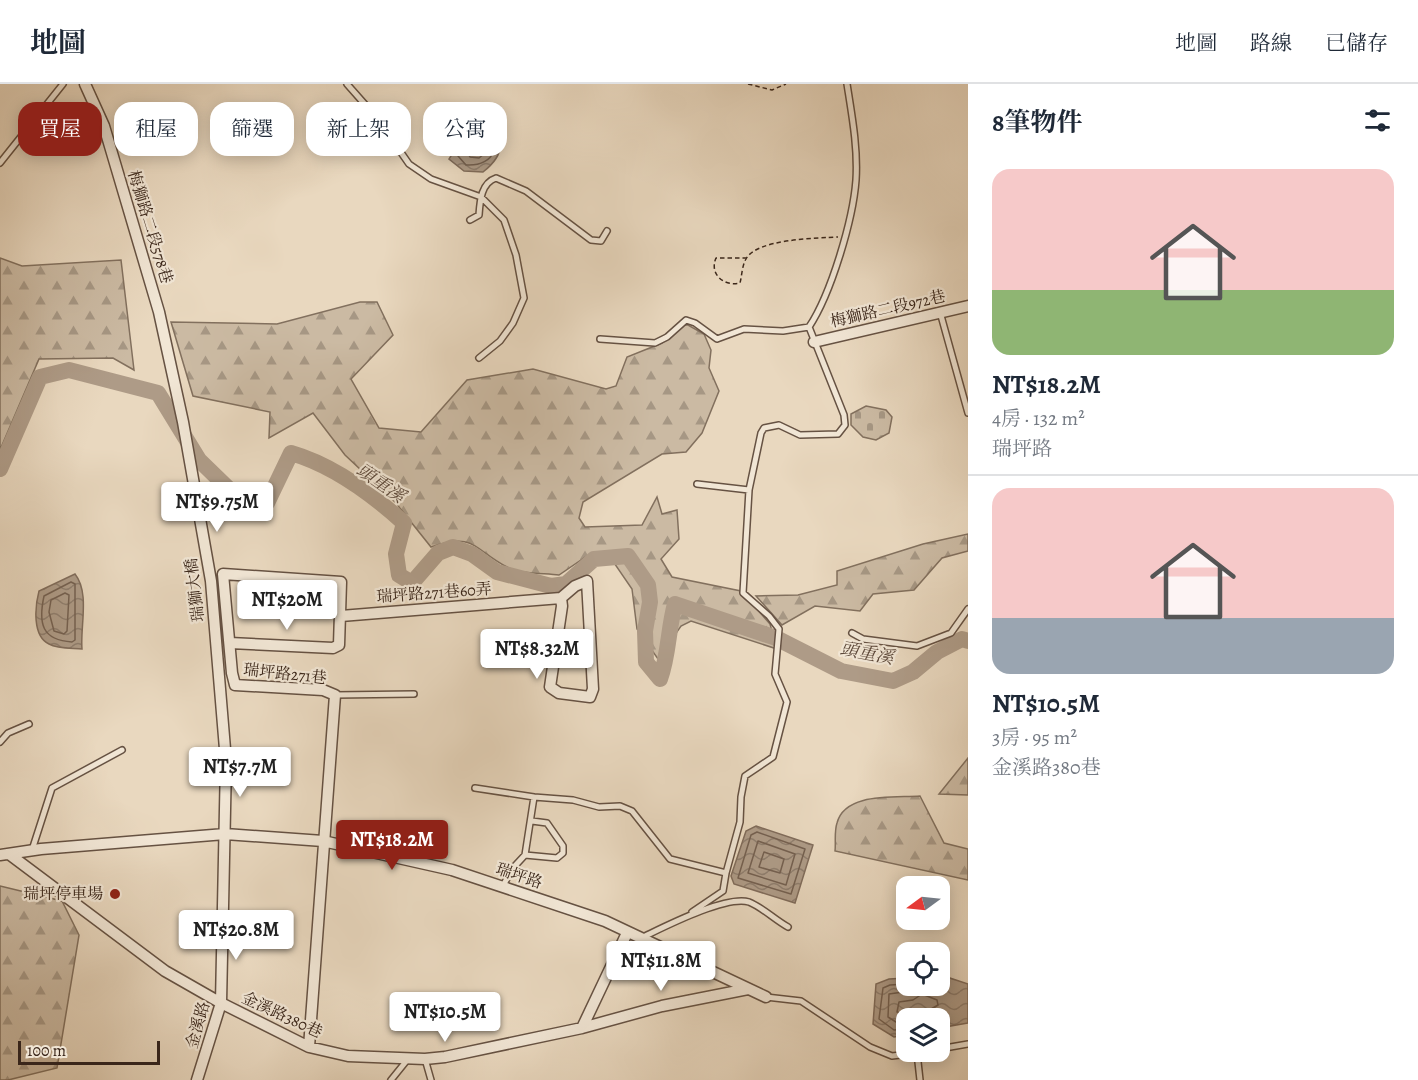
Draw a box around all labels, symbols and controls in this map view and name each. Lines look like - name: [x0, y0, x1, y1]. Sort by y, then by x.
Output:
- text: 地圖: [30, 24, 86, 62]
- text: 地圖: [1175, 29, 1217, 57]
- text: 路線: [1250, 29, 1292, 57]
- text: 已儲存: [1325, 29, 1388, 57]
- chip: 買屋: [18, 102, 102, 156]
- chip: 租屋: [114, 102, 198, 156]
- chip: 篩選: [210, 102, 294, 156]
- chip: 新上架: [306, 102, 411, 156]
- chip: 公寓: [423, 102, 507, 156]
- icon: filters: [1361, 104, 1394, 137]
- text: 8筆物件: [992, 105, 1082, 140]
- street label: 梅獅路二段578巷: [122, 168, 178, 286]
- icon: home: [1139, 208, 1247, 316]
- street label: 梅獅路二段972巷: [828, 285, 948, 333]
- text: NT$18.2M: [992, 367, 1101, 402]
- text: 4房 · 132 m²: [992, 405, 1085, 432]
- text: 瑞坪路: [992, 435, 1052, 462]
- water label: 頭重溪: [352, 458, 412, 509]
- pin: NT$9.75M: [155, 482, 279, 533]
- text: NT$9.75M: [175, 488, 259, 515]
- icon: home: [1139, 527, 1247, 635]
- street label: 瑞獅大橋: [180, 557, 210, 623]
- street label: 瑞坪路271巷60弄: [376, 578, 492, 608]
- pin: NT$20M: [238, 580, 336, 631]
- text: NT$20M: [251, 586, 323, 613]
- pin: NT$8.32M: [475, 629, 599, 680]
- text: NT$8.32M: [494, 635, 580, 662]
- water label: 頭重溪: [838, 636, 898, 670]
- street label: 瑞坪路271巷: [242, 659, 328, 689]
- text: NT$10.5M: [992, 686, 1100, 721]
- text: 3房 · 95 m²: [992, 724, 1077, 751]
- pin: NT$7.7M: [185, 747, 295, 798]
- text: NT$7.7M: [203, 753, 277, 780]
- text: 金溪路380巷: [992, 754, 1101, 781]
- pin: NT$18.2M: [330, 820, 454, 871]
- text: NT$18.2M: [350, 826, 434, 853]
- street label: 瑞坪路: [493, 858, 545, 894]
- north arrow: [896, 876, 950, 930]
- map controls: [896, 876, 950, 1062]
- place label: 瑞坪停車場: [23, 883, 103, 905]
- marker: 瑞坪停車場: [108, 887, 122, 901]
- pin: NT$20.8M: [174, 910, 298, 961]
- text: NT$20.8M: [193, 916, 279, 943]
- pin: NT$11.8M: [599, 941, 723, 992]
- button: locate: [896, 942, 950, 996]
- text: NT$11.8M: [620, 947, 702, 974]
- street label: 金溪路380巷: [238, 987, 326, 1043]
- pin: NT$10.5M: [383, 992, 507, 1043]
- text: NT$10.5M: [403, 998, 487, 1025]
- street label: 金溪路: [181, 999, 215, 1051]
- button: layers: [896, 1008, 950, 1062]
- scale bar: [18, 1038, 160, 1066]
- text: 100 m: [27, 1040, 66, 1062]

